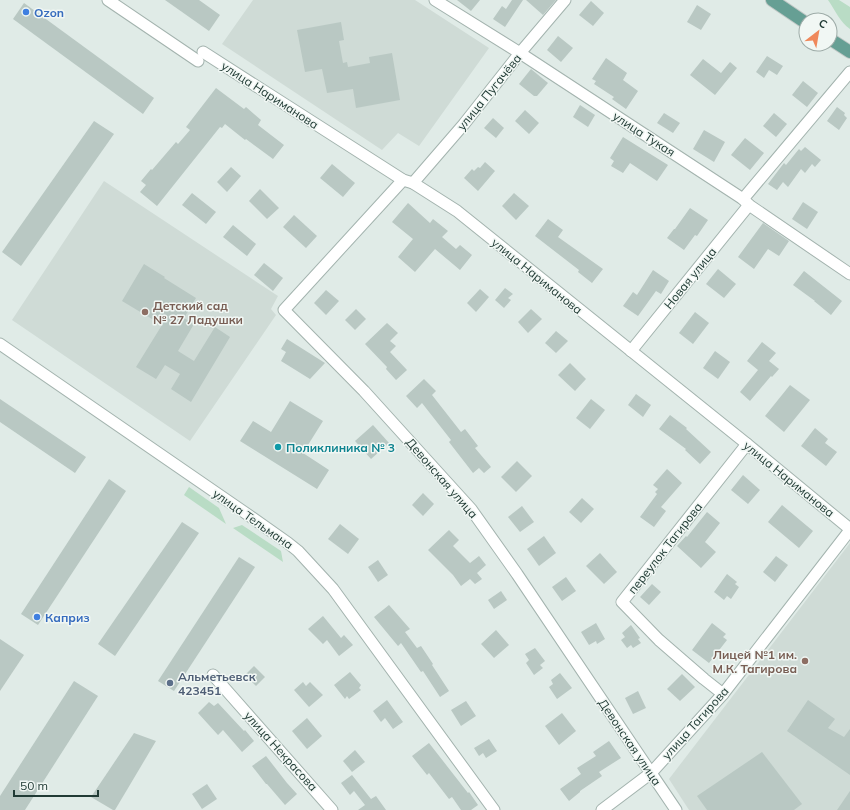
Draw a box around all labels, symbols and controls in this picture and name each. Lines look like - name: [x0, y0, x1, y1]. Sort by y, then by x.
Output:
- place label: Ozon: [34, 5, 64, 20]
- marker: Ozon: [21, 7, 31, 17]
- north arrow: [798, 12, 838, 52]
- text: С: [816, 15, 830, 32]
- street label: улица Пугачёва: [454, 51, 524, 133]
- street label: улица Нариманова: [219, 58, 321, 132]
- street label: улица Тукая: [610, 108, 678, 160]
- street label: улица Нариманова: [489, 235, 585, 317]
- street label: Новая улица: [661, 244, 719, 312]
- place label: Детский сад № 27 Ладушки: [153, 298, 243, 327]
- marker: Детский сад № 27 Ладушки: [140, 307, 150, 317]
- street label: Девонская улица: [403, 435, 481, 521]
- street label: улица Нариманова: [741, 438, 837, 520]
- place label: Поликлиника № 3: [286, 440, 395, 455]
- marker: Поликлиника № 3: [273, 442, 283, 452]
- street label: улица Тельмана: [210, 486, 296, 552]
- street label: переулок Тагирова: [625, 499, 705, 597]
- place label: Каприз: [45, 610, 90, 625]
- marker: Каприз: [32, 612, 42, 622]
- place label: Лицей №1 им. М.К. Тагирова: [712, 647, 797, 676]
- marker: Лицей №1 им. М.К. Тагирова: [800, 656, 810, 666]
- place label: Альметьевск 423451: [178, 669, 256, 698]
- marker: Альметьевск 423451: [165, 678, 175, 688]
- street label: улица Тагирова: [658, 684, 732, 762]
- street label: Девонская улица: [595, 696, 665, 788]
- street label: улица Некрасова: [241, 708, 321, 794]
- scale bar: [14, 772, 98, 798]
- text: 50 m: [20, 778, 48, 793]

